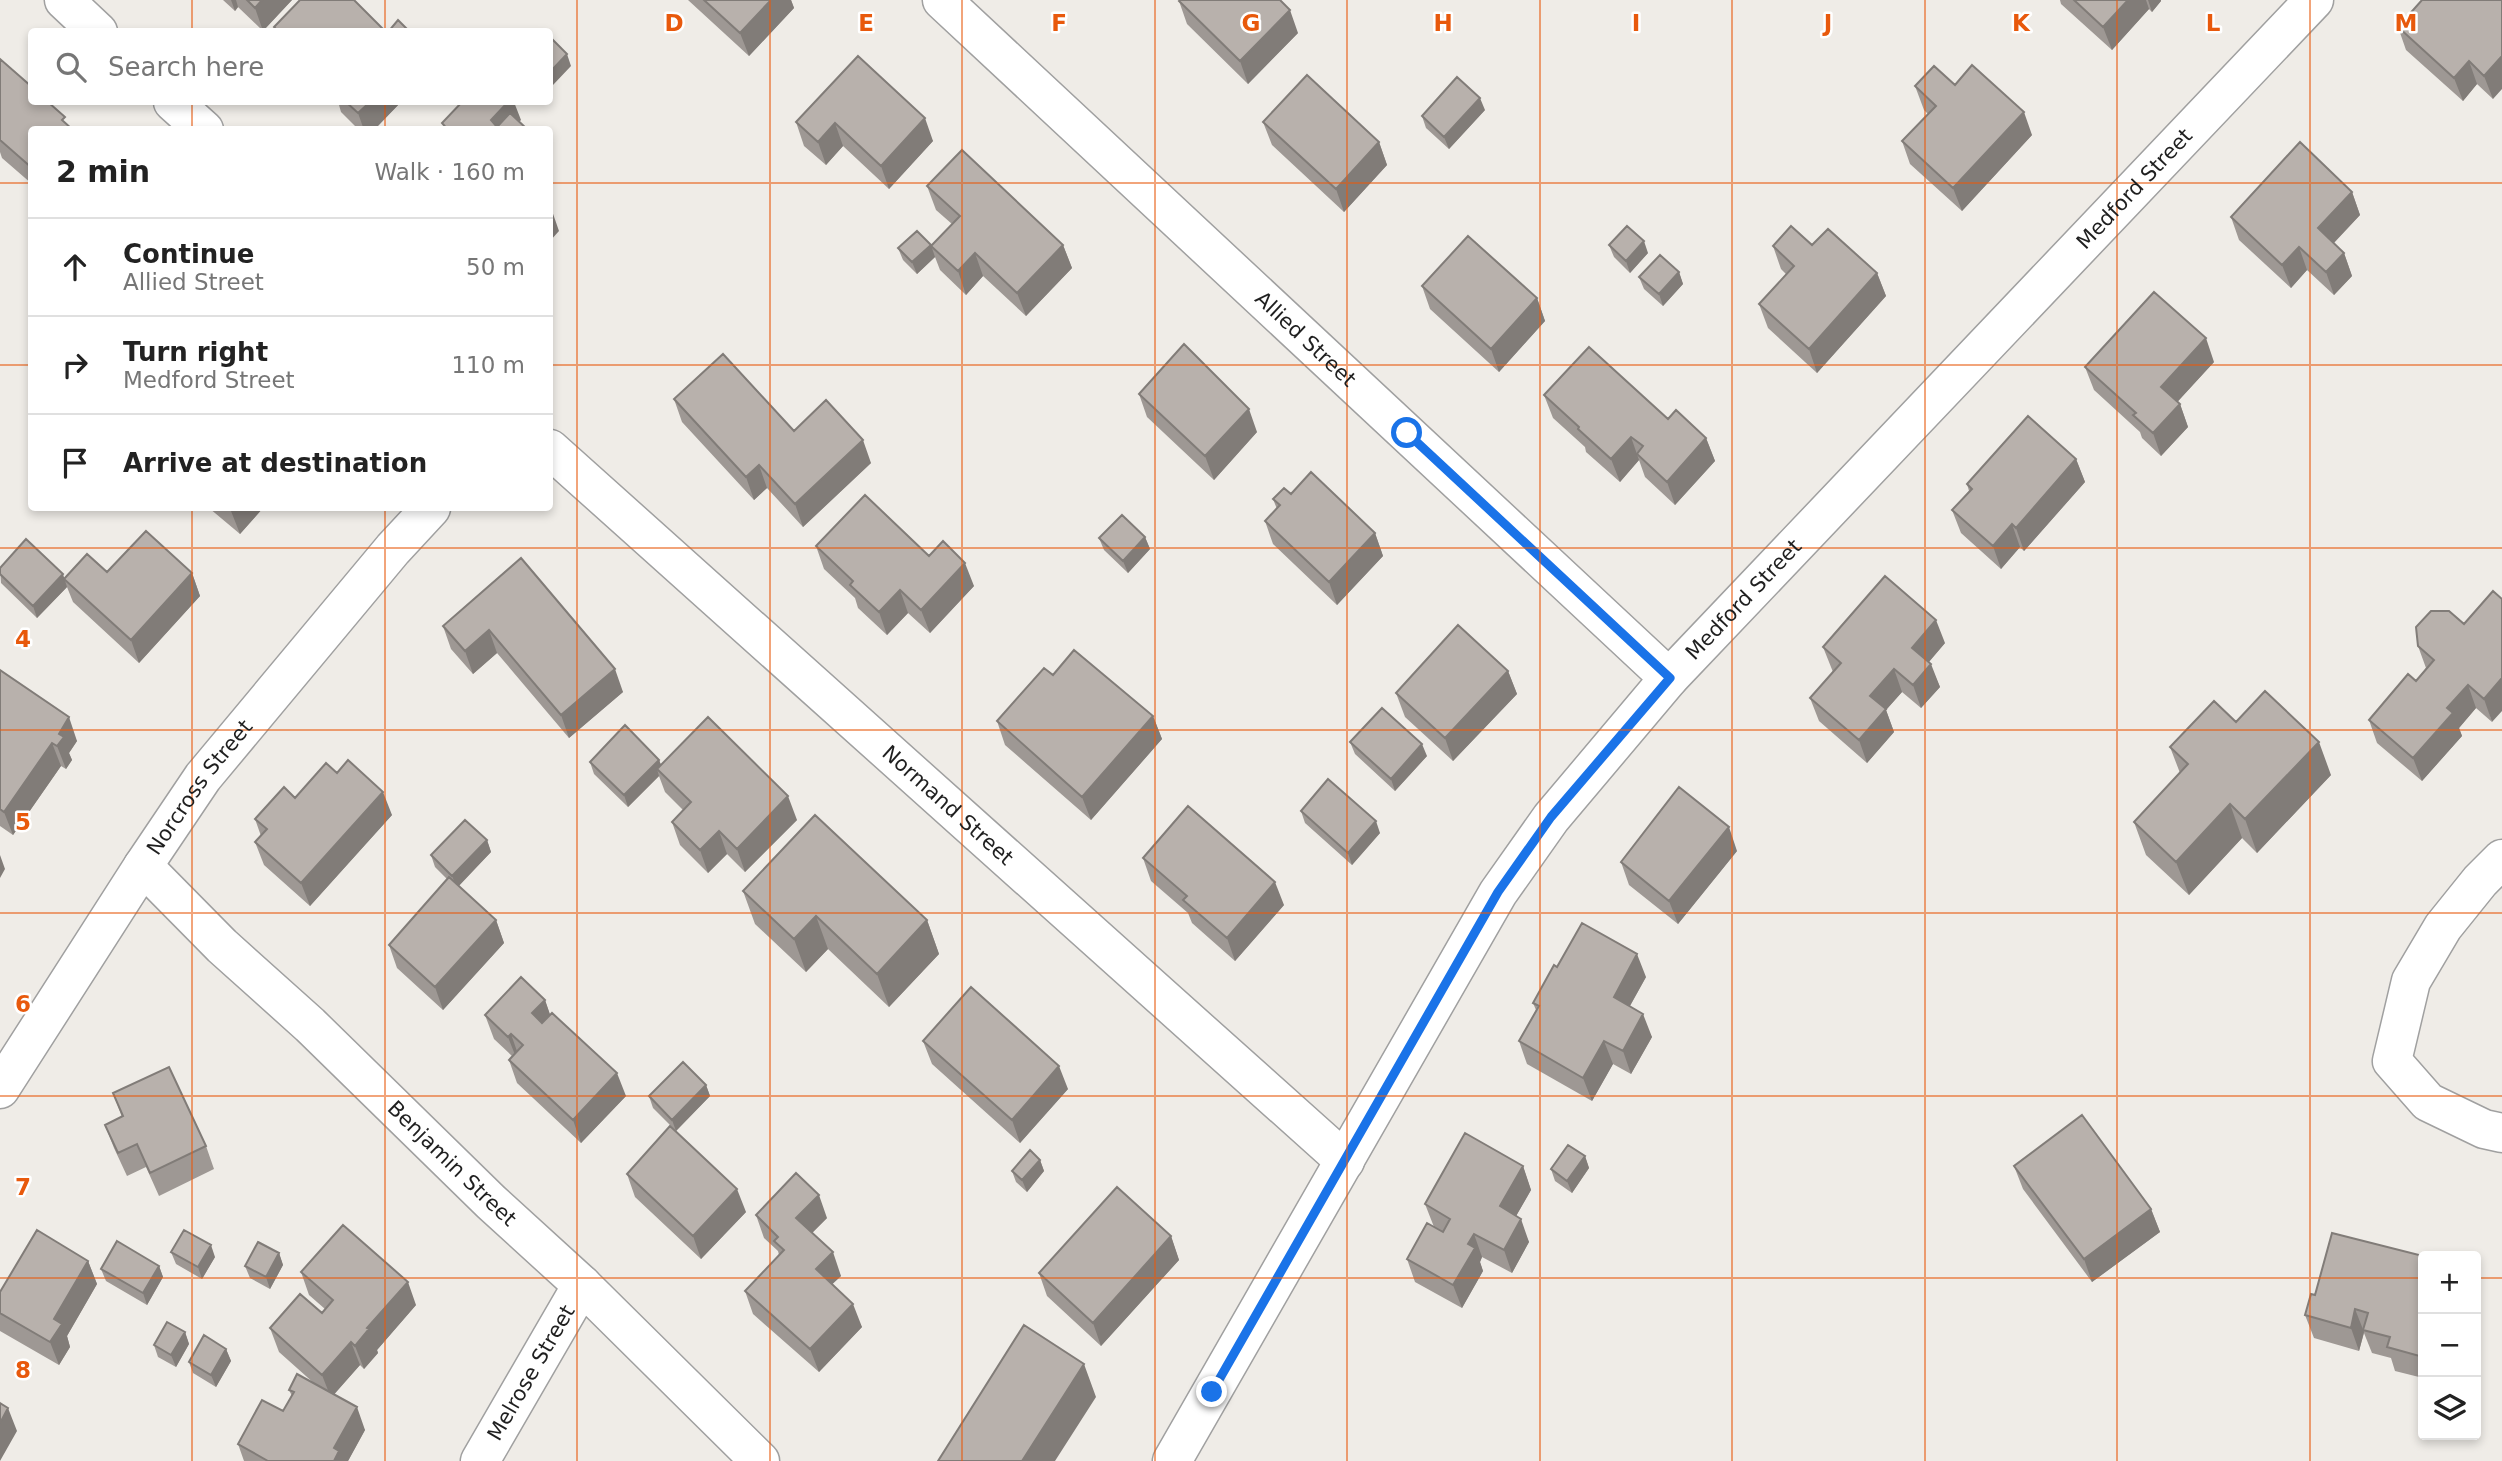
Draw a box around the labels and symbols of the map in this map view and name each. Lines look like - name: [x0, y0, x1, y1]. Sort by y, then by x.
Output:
- text: D: [664, 10, 684, 36]
- text: E: [858, 10, 874, 36]
- text: F: [1051, 10, 1067, 36]
- text: G: [1242, 10, 1260, 36]
- text: H: [1433, 10, 1453, 36]
- text: I: [1632, 10, 1640, 36]
- text: J: [1822, 10, 1832, 36]
- text: K: [2012, 10, 2031, 36]
- text: L: [2206, 10, 2221, 36]
- text: M: [2395, 10, 2417, 36]
- street label: Medford Street: [2072, 124, 2197, 254]
- street label: Allied Street: [1250, 286, 1361, 392]
- route start: [1391, 417, 1422, 448]
- street label: Medford Street: [1681, 535, 1806, 665]
- text: 4: [15, 626, 31, 652]
- street label: Norcross Street: [142, 715, 257, 859]
- street label: Normand Street: [877, 740, 1018, 870]
- text: 5: [15, 809, 31, 835]
- text: 6: [15, 991, 31, 1017]
- street label: Benjamin Street: [383, 1096, 521, 1231]
- text: 7: [15, 1174, 31, 1200]
- street label: Melrose Street: [483, 1301, 580, 1445]
- text: 8: [15, 1357, 31, 1383]
- route end: [1196, 1376, 1227, 1407]

